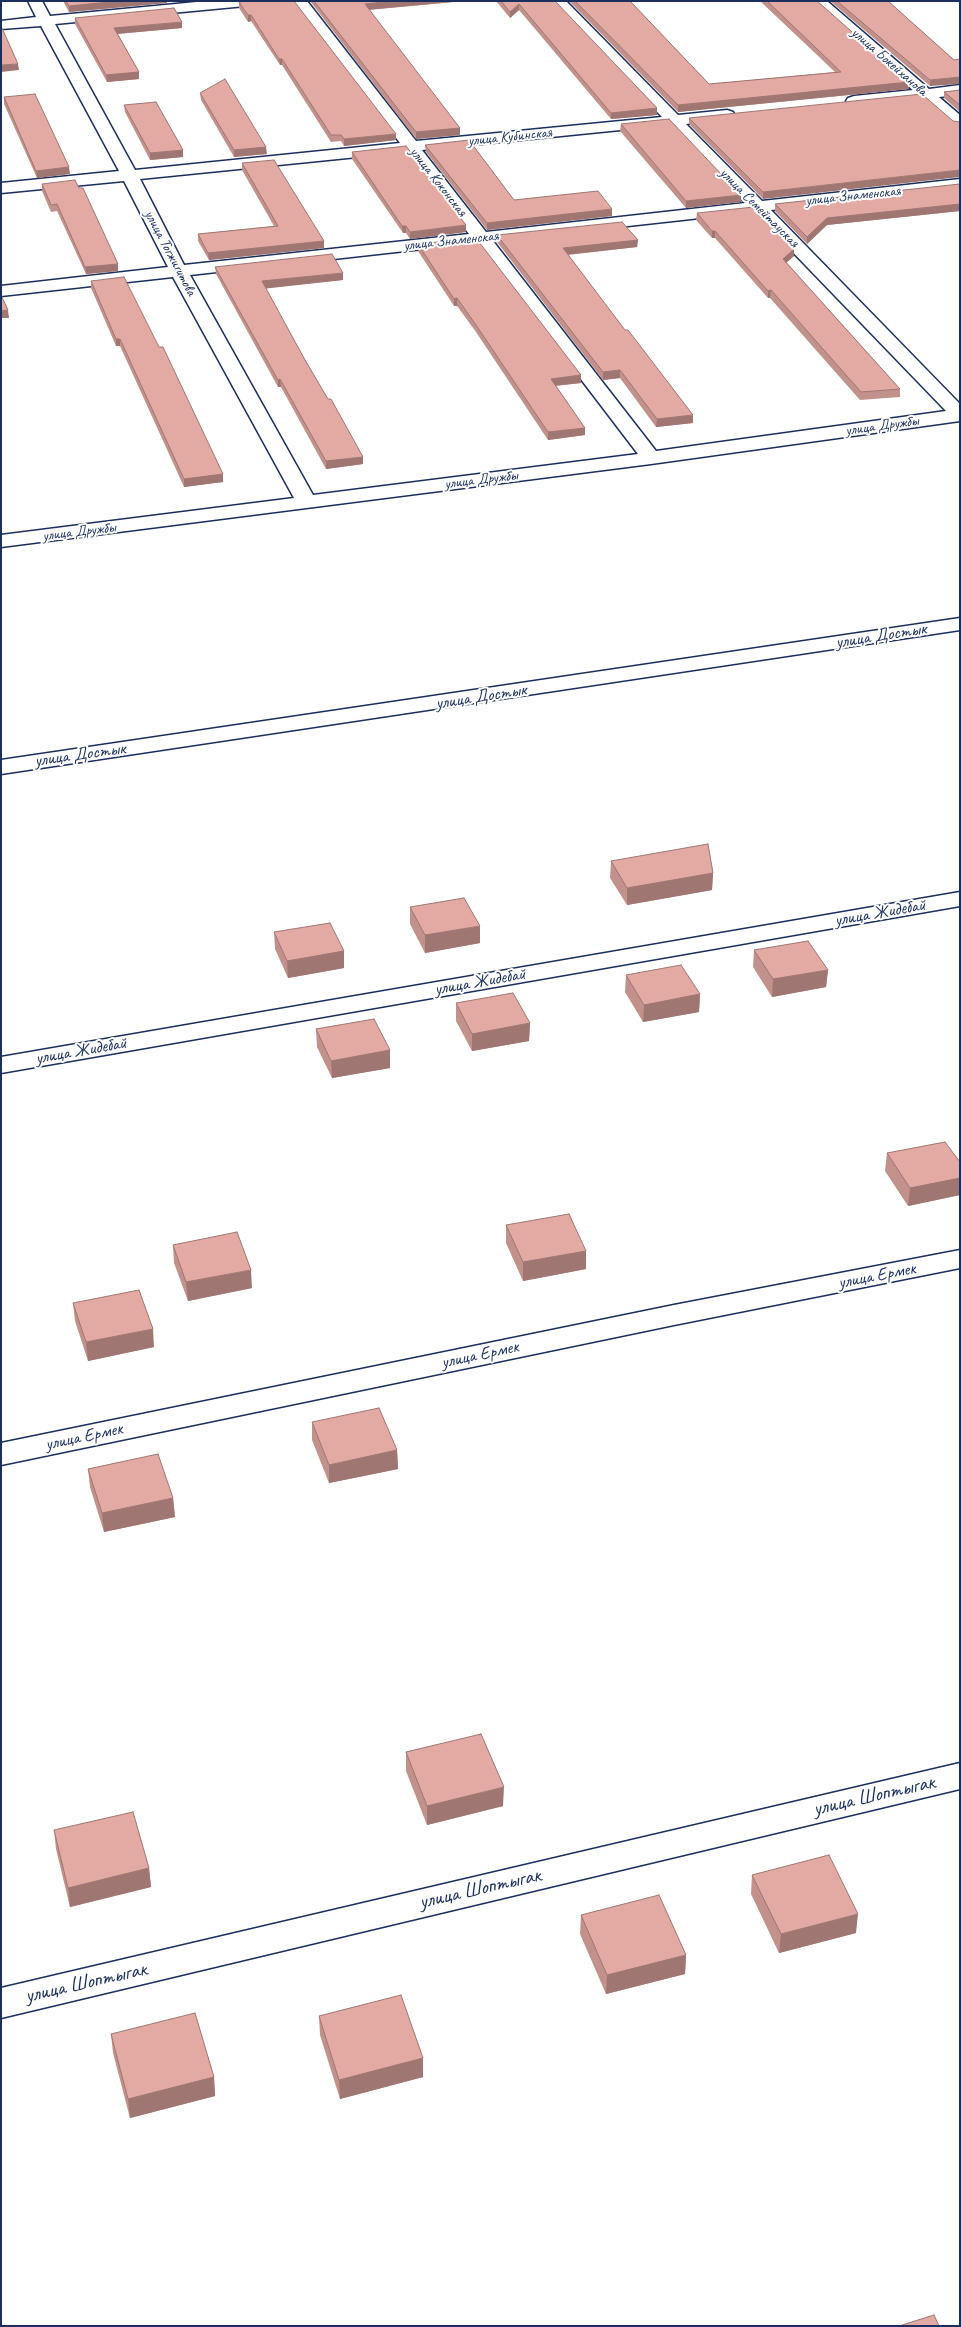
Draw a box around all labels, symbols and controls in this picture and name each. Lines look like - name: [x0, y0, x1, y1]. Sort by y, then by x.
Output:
- street label: улица Бокейханова: [847, 24, 931, 100]
- street label: улица Кубинская: [467, 124, 553, 150]
- street label: улица Коконская: [405, 144, 471, 220]
- street label: улица Семейтауская: [715, 164, 803, 252]
- street label: улица Знаменская: [805, 182, 901, 210]
- street label: улица Тогжигитова: [140, 207, 200, 299]
- street label: улица Знаменская: [403, 227, 499, 255]
- street label: улица Дружбы: [844, 412, 920, 440]
- street label: улица Дружбы: [443, 467, 519, 493]
- street label: улица Дружбы: [41, 519, 117, 545]
- street label: улица Достык: [834, 618, 928, 654]
- street label: улица Достык: [434, 679, 528, 715]
- street label: улица Достык: [33, 738, 127, 772]
- street label: улица Жидебай: [833, 894, 927, 932]
- street label: улица Жидебай: [433, 963, 527, 1001]
- street label: улица Жидебай: [34, 1032, 128, 1070]
- street label: улица Ермек: [836, 1258, 918, 1294]
- street label: улица Ермек: [439, 1336, 521, 1374]
- street label: улица Ермек: [43, 1418, 125, 1456]
- street label: улица Шоптыгак: [811, 1770, 937, 1822]
- street label: улица Шоптыгак: [417, 1863, 543, 1915]
- street label: улица Шоптыгак: [23, 1957, 149, 2009]

